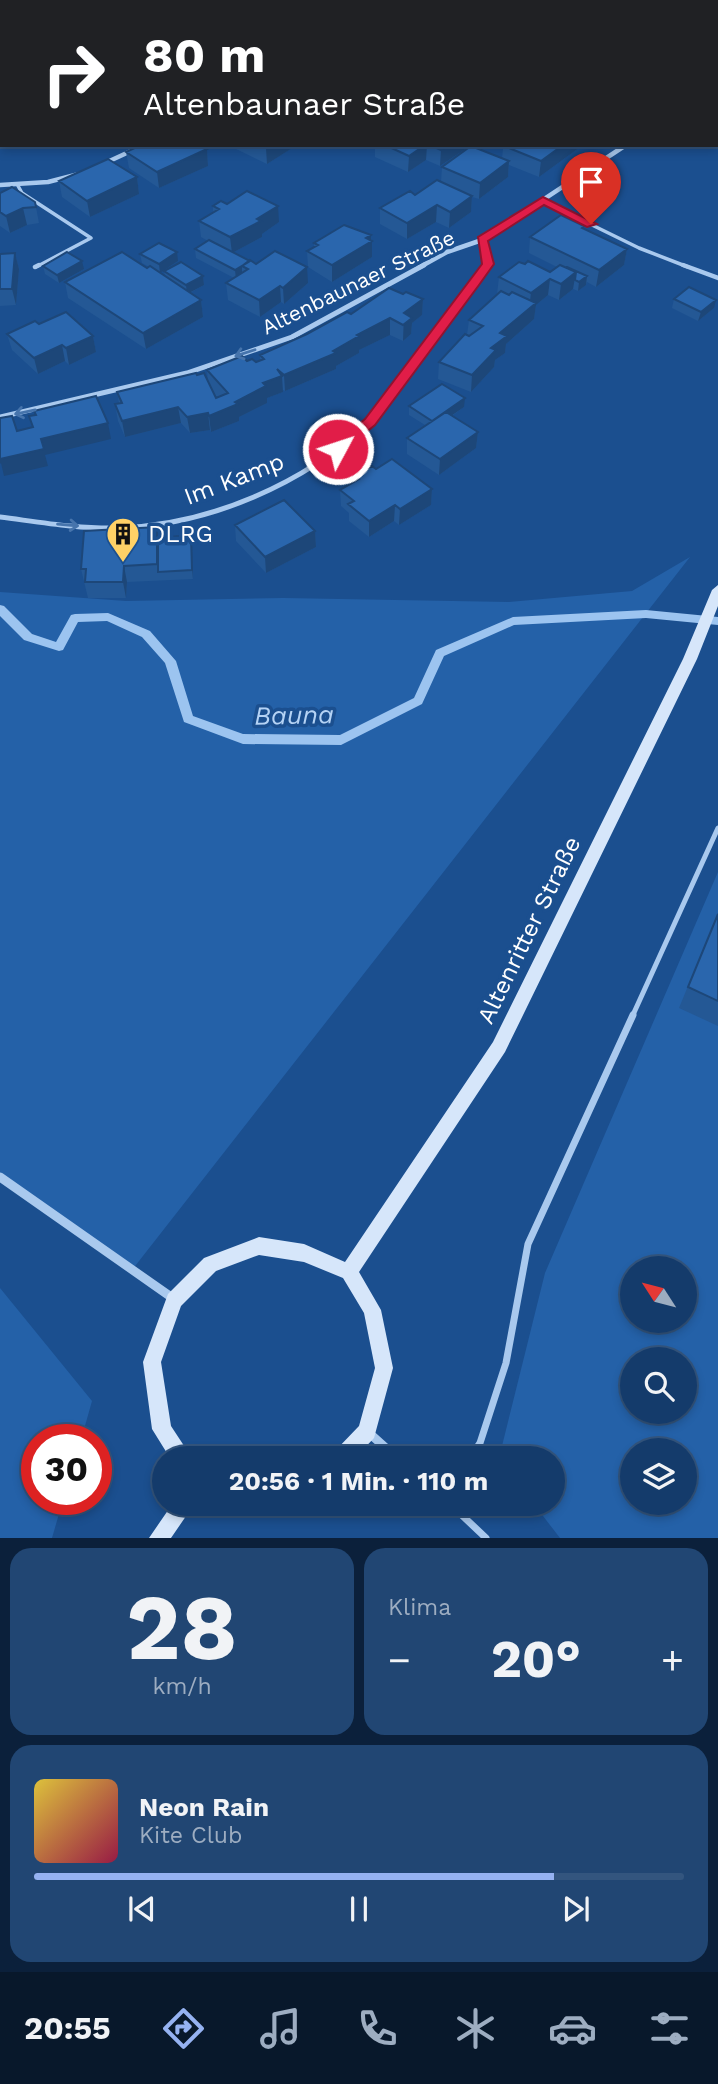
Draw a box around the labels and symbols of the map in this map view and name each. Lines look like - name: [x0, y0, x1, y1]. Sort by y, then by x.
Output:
- pin: [561, 152, 621, 224]
- street label: Altenbaunaer Straße: [257, 224, 459, 340]
- one-way arrow: [234, 348, 256, 360]
- one-way arrow: [14, 406, 37, 420]
- position arrow: [301, 412, 375, 486]
- street label: Im Kamp: [180, 447, 288, 511]
- building icon: DLRG: [104, 515, 142, 564]
- one-way arrow: [56, 519, 78, 532]
- place label: DLRG: [148, 520, 213, 548]
- water label: Bauna: [254, 699, 334, 731]
- street label: Altenritter Straße: [472, 832, 586, 1028]
- north arrow: [620, 1256, 696, 1334]
- speed limit sign: 30: [21, 1424, 112, 1515]

